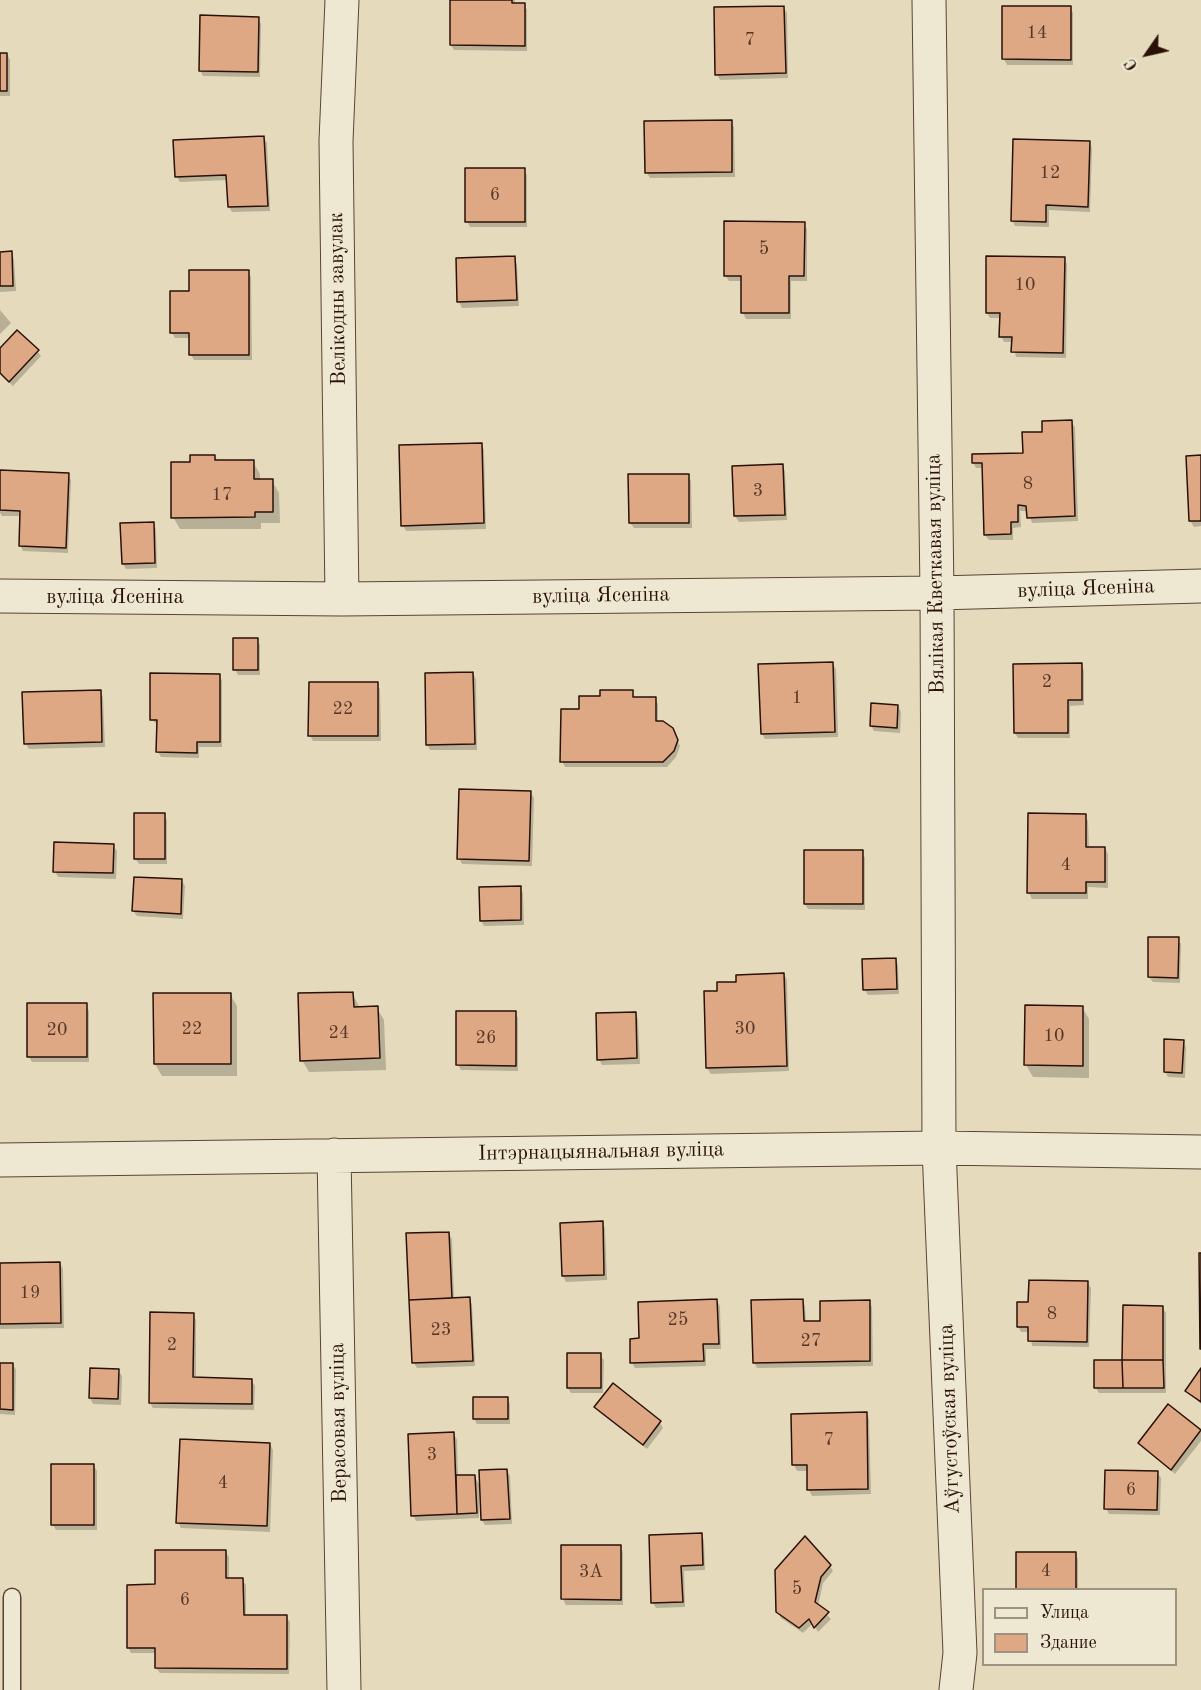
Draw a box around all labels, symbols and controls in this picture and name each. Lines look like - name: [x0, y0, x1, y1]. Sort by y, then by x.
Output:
- house number: 14: [1027, 22, 1047, 44]
- north arrow: [1117, 24, 1177, 84]
- house number: 7: [745, 29, 755, 51]
- text: С: [1122, 55, 1142, 73]
- house number: 12: [1040, 162, 1060, 184]
- house number: 6: [490, 184, 500, 206]
- street label: Велікодны завулак: [324, 212, 352, 386]
- house number: 5: [759, 238, 769, 260]
- house number: 10: [1015, 274, 1035, 296]
- street label: Вялікая Кветкавая вуліца: [921, 453, 951, 695]
- house number: 8: [1023, 473, 1033, 495]
- house number: 3: [753, 480, 763, 502]
- house number: 17: [212, 484, 232, 506]
- street label: вуліца Ясеніна: [1017, 574, 1155, 604]
- street label: вуліца Ясеніна: [532, 582, 670, 610]
- street label: вуліца Ясеніна: [46, 584, 184, 610]
- house number: 2: [1042, 671, 1052, 693]
- house number: 1: [792, 687, 802, 709]
- house number: 22: [333, 698, 353, 720]
- house number: 4: [1061, 854, 1071, 876]
- house number: 22: [182, 1018, 202, 1040]
- house number: 30: [735, 1018, 755, 1040]
- house number: 20: [47, 1019, 67, 1041]
- house number: 24: [329, 1022, 349, 1044]
- house number: 10: [1044, 1025, 1064, 1047]
- house number: 26: [476, 1027, 496, 1049]
- street label: Інтэрнацыянальная вуліца: [478, 1137, 724, 1167]
- house number: 19: [20, 1282, 40, 1304]
- house number: 8: [1047, 1303, 1057, 1325]
- house number: 25: [668, 1309, 688, 1331]
- house number: 23: [431, 1319, 451, 1341]
- street label: Аўгустоўская вуліца: [934, 1323, 966, 1515]
- house number: 27: [801, 1330, 821, 1352]
- house number: 2: [167, 1334, 177, 1356]
- street label: Верасовая вуліца: [325, 1343, 353, 1503]
- house number: 7: [824, 1429, 834, 1451]
- house number: 3: [427, 1444, 437, 1466]
- house number: 4: [218, 1472, 228, 1494]
- house number: 6: [1126, 1479, 1136, 1501]
- house number: 4: [1041, 1560, 1051, 1582]
- house number: 3А: [579, 1561, 603, 1583]
- house number: 5: [792, 1578, 802, 1600]
- legend: [982, 1588, 1177, 1666]
- house number: 6: [180, 1589, 190, 1611]
- text: Улица: [1040, 1604, 1089, 1622]
- text: Здание: [1040, 1634, 1097, 1652]

